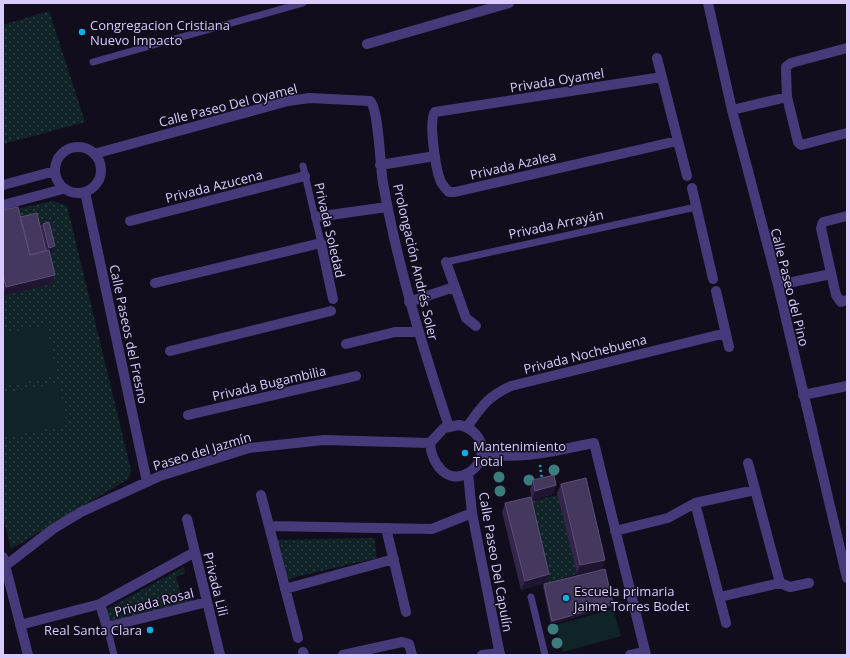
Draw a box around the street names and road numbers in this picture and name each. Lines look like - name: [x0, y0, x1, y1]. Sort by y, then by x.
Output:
- street label: Privada Oyamel: [509, 64, 605, 96]
- street label: Calle Paseo Del Oyamel: [157, 79, 299, 131]
- street label: Privada Azalea: [468, 146, 558, 184]
- street label: Privada Azucena: [163, 165, 265, 207]
- street label: Privada Soledad: [310, 181, 350, 279]
- street label: Prolongación Andrés Soler: [389, 182, 443, 343]
- street label: Privada Arrayán: [507, 205, 605, 243]
- street label: Calle Paseo del Pino: [767, 226, 813, 348]
- street label: Calle Paseos del Fresno: [105, 263, 153, 405]
- street label: Privada Nochebuena: [522, 330, 648, 378]
- street label: Privada Bugambilia: [210, 361, 328, 405]
- street label: Paseo del Jazmín: [151, 428, 253, 474]
- street label: Calle Paseo Del Capulín: [475, 491, 517, 633]
- street label: Privada Lili: [199, 550, 233, 618]
- street label: Privada Rosal: [112, 583, 196, 621]

